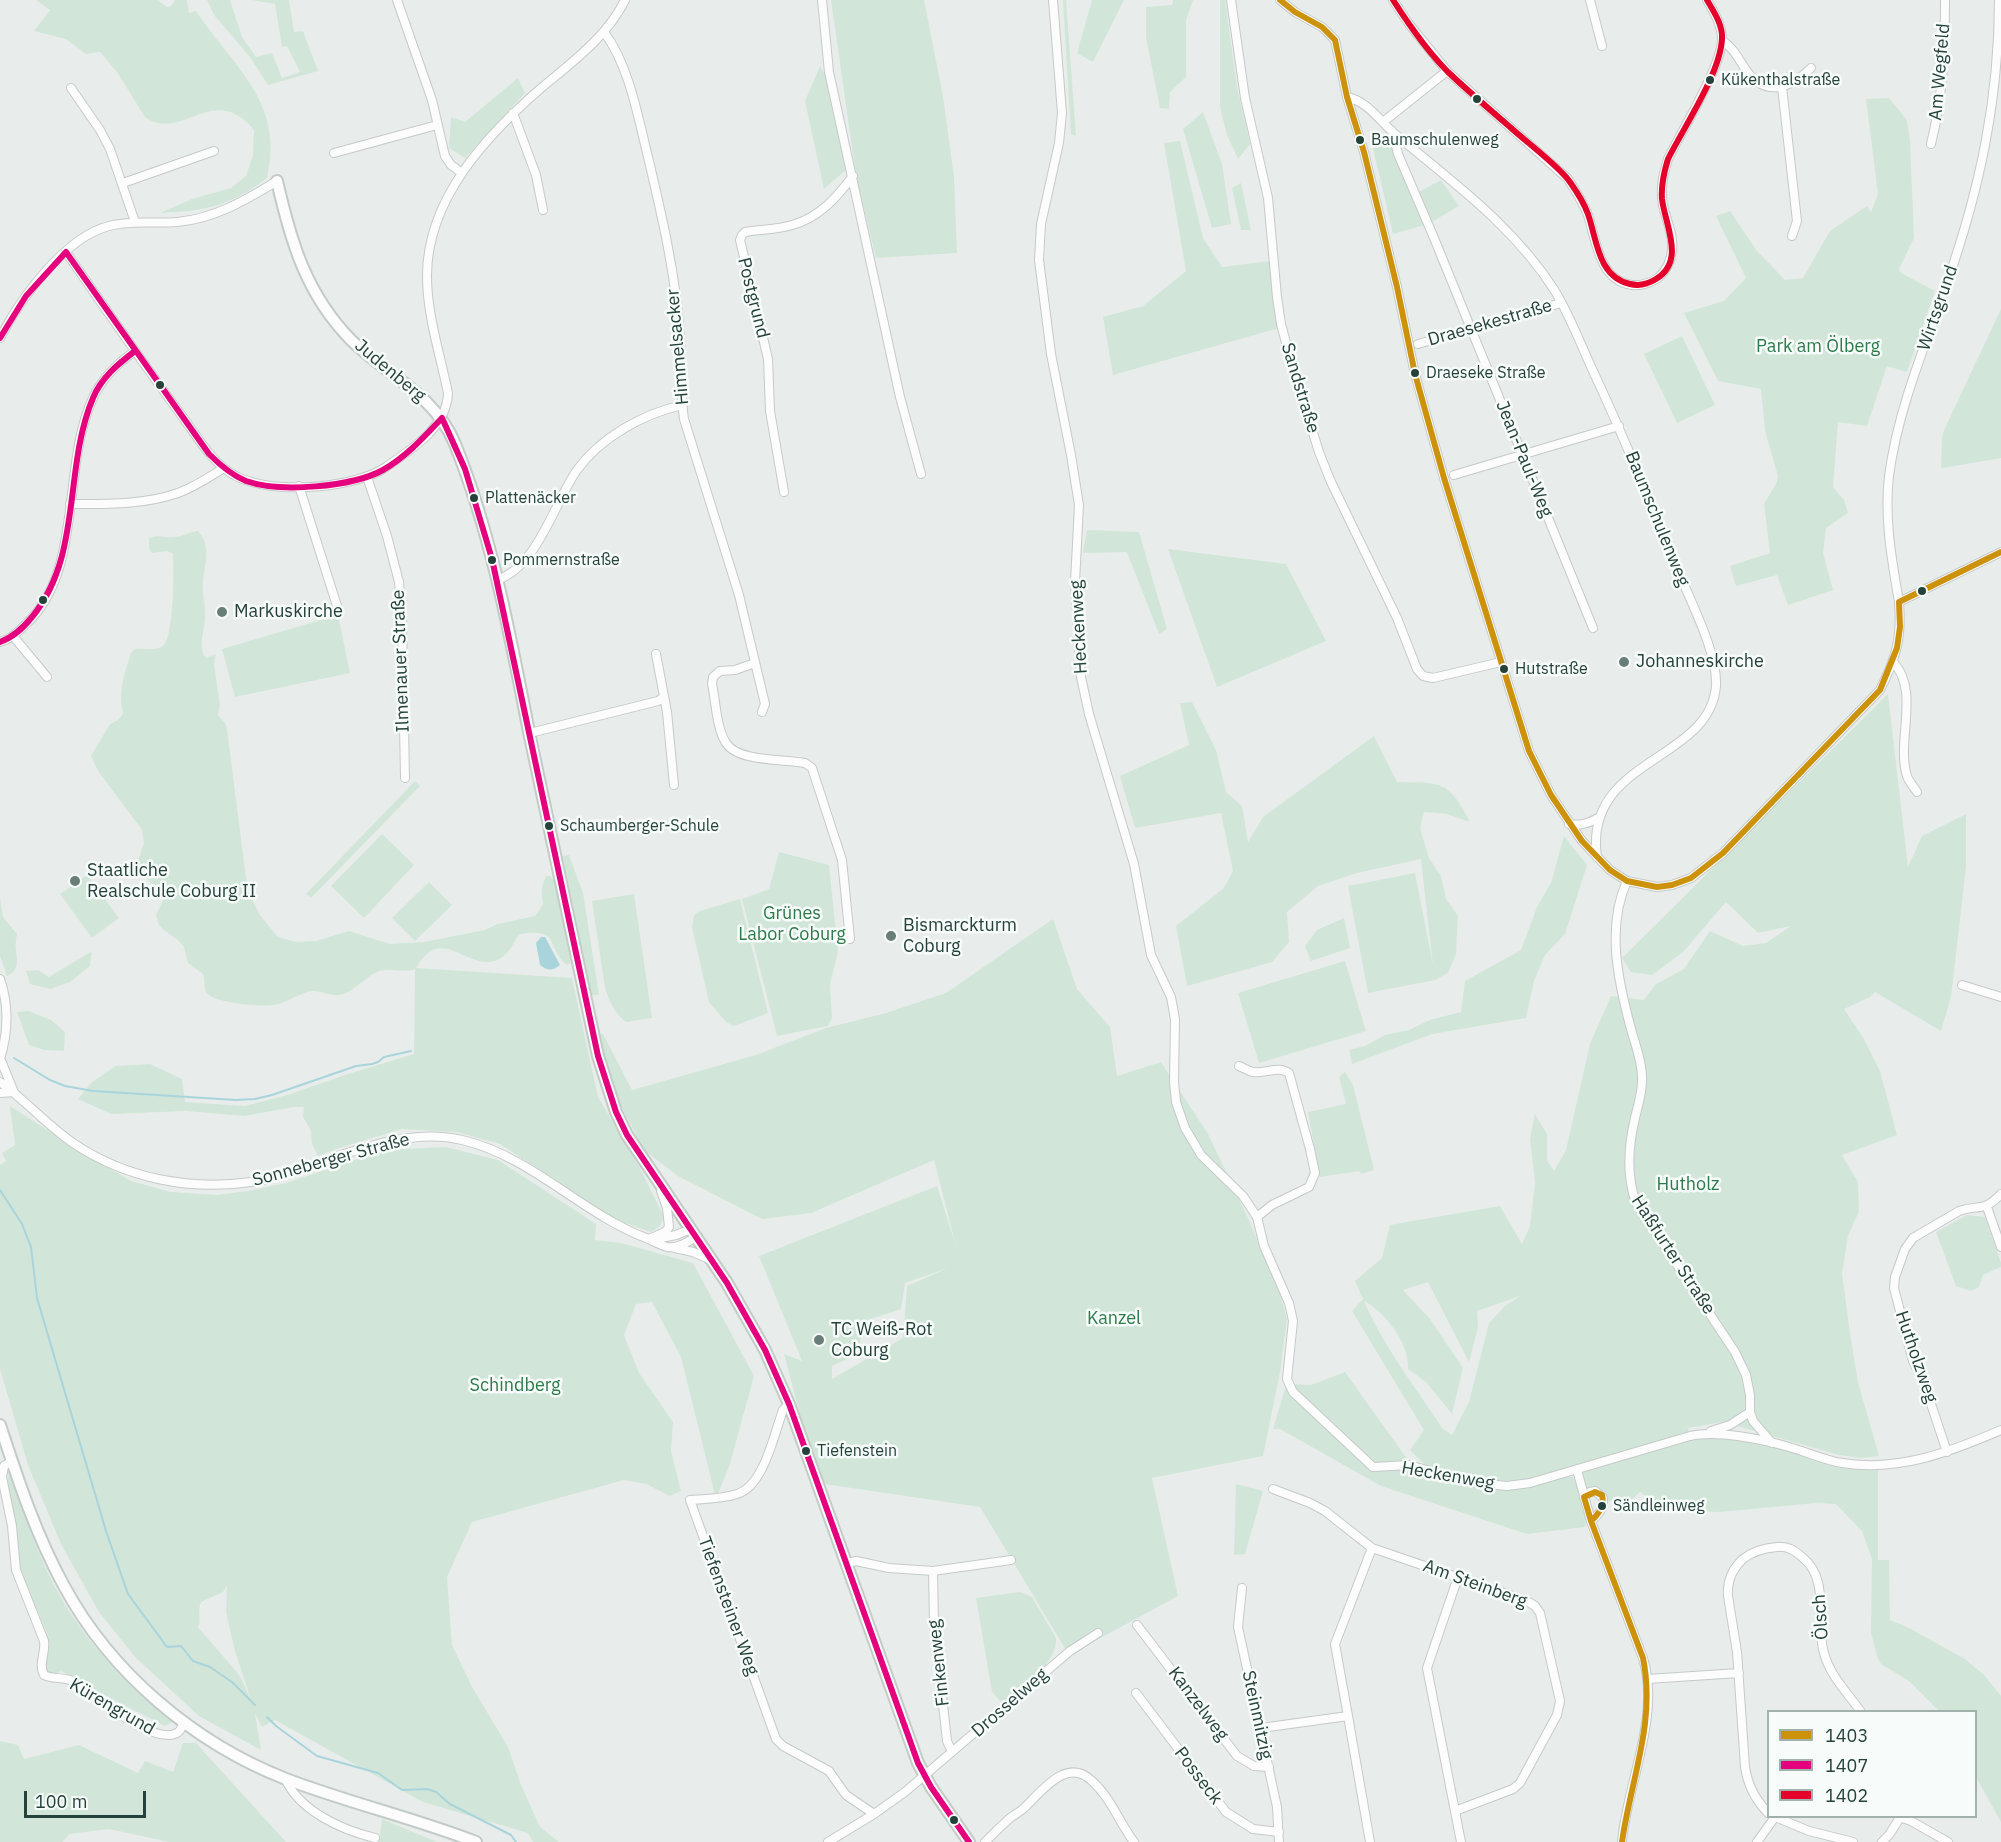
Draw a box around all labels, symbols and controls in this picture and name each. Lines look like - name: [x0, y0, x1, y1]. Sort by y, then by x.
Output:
- street label: Am Wegfeld: [1925, 22, 1955, 122]
- place label: Kükenthalstraße: [1721, 70, 1840, 90]
- marker: Kükenthalstraße: [1704, 74, 1716, 86]
- unlabelled marker: [1471, 93, 1483, 105]
- place label: Baumschulenweg: [1371, 130, 1499, 150]
- marker: Baumschulenweg: [1354, 134, 1366, 146]
- street label: Postgrund: [733, 255, 773, 341]
- street label: Wirtsgrund: [1913, 262, 1963, 354]
- street label: Himmelsacker: [662, 288, 694, 406]
- street label: Draesekestraße: [1425, 295, 1555, 351]
- street label: Judenberg: [350, 335, 430, 407]
- park label: Park am Ölberg: [1756, 336, 1880, 358]
- street label: Sandstraße: [1276, 340, 1324, 436]
- place label: Draeseke Straße: [1426, 363, 1545, 383]
- marker: Draeseke Straße: [1409, 367, 1421, 379]
- unlabelled marker: [154, 379, 166, 391]
- street label: Jean-Paul-Weg: [1491, 398, 1557, 520]
- street label: Baumschulenweg: [1620, 448, 1694, 590]
- place label: Plattenäcker: [485, 488, 576, 508]
- marker: Plattenäcker: [468, 492, 480, 504]
- place label: Pommernstraße: [503, 550, 620, 570]
- marker: Pommernstraße: [486, 554, 498, 566]
- street label: Heckenweg: [1066, 580, 1092, 674]
- unlabelled marker: [1916, 585, 1928, 597]
- street label: Ilmenauer Straße: [388, 589, 414, 733]
- unlabelled marker: [37, 594, 49, 606]
- place label: Markuskirche: [234, 601, 343, 623]
- marker: Markuskirche: [215, 605, 229, 619]
- place label: Johanneskirche: [1636, 651, 1764, 673]
- marker: Johanneskirche: [1617, 655, 1631, 669]
- place label: Hutstraße: [1515, 659, 1588, 679]
- marker: Hutstraße: [1498, 663, 1510, 675]
- place label: Schaumberger-Schule: [560, 816, 719, 836]
- marker: Schaumberger-Schule: [543, 820, 555, 832]
- place label: Staatliche Realschule Coburg II: [87, 860, 256, 902]
- marker: Staatliche Realschule Coburg II: [68, 874, 82, 888]
- park label: Grünes Labor Coburg: [738, 903, 846, 946]
- place label: Bismarckturm Coburg: [903, 915, 1017, 958]
- marker: Bismarckturm Coburg: [884, 929, 898, 943]
- street label: Sonneberger Straße: [250, 1129, 412, 1191]
- park label: Hutholz: [1657, 1174, 1719, 1196]
- street label: Haßfurter Straße: [1626, 1191, 1720, 1319]
- park label: Kanzel: [1087, 1308, 1141, 1330]
- street label: Hutholzweg: [1890, 1308, 1942, 1406]
- place label: TC Weiß-Rot Coburg: [831, 1319, 933, 1362]
- marker: TC Weiß-Rot Coburg: [812, 1333, 826, 1347]
- park label: Schindberg: [470, 1375, 560, 1397]
- place label: Tiefenstein: [817, 1441, 897, 1461]
- marker: Tiefenstein: [800, 1445, 812, 1457]
- street label: Heckenweg: [1400, 1457, 1496, 1495]
- place label: Sändleinweg: [1613, 1496, 1705, 1516]
- marker: Sändleinweg: [1596, 1500, 1608, 1512]
- street label: Tiefensteiner Weg: [693, 1534, 763, 1678]
- street label: Am Steinberg: [1420, 1555, 1530, 1613]
- street label: Ölsch: [1809, 1593, 1833, 1641]
- street label: Finkenweg: [924, 1619, 954, 1707]
- street label: Kanzelweg: [1163, 1663, 1233, 1745]
- street label: Drosselweg: [967, 1664, 1053, 1742]
- street label: Steinmitzig: [1237, 1669, 1277, 1761]
- street label: Kürengrund: [65, 1674, 159, 1740]
- legend: [1767, 1710, 1977, 1818]
- text: 1403: [1825, 1724, 1868, 1747]
- street label: Posseck: [1169, 1743, 1227, 1809]
- text: 1407: [1825, 1754, 1868, 1777]
- scale bar: [27, 1779, 148, 1817]
- text: 1402: [1825, 1784, 1868, 1807]
- text: 100 m: [35, 1790, 87, 1813]
- unlabelled marker: [948, 1814, 960, 1826]

